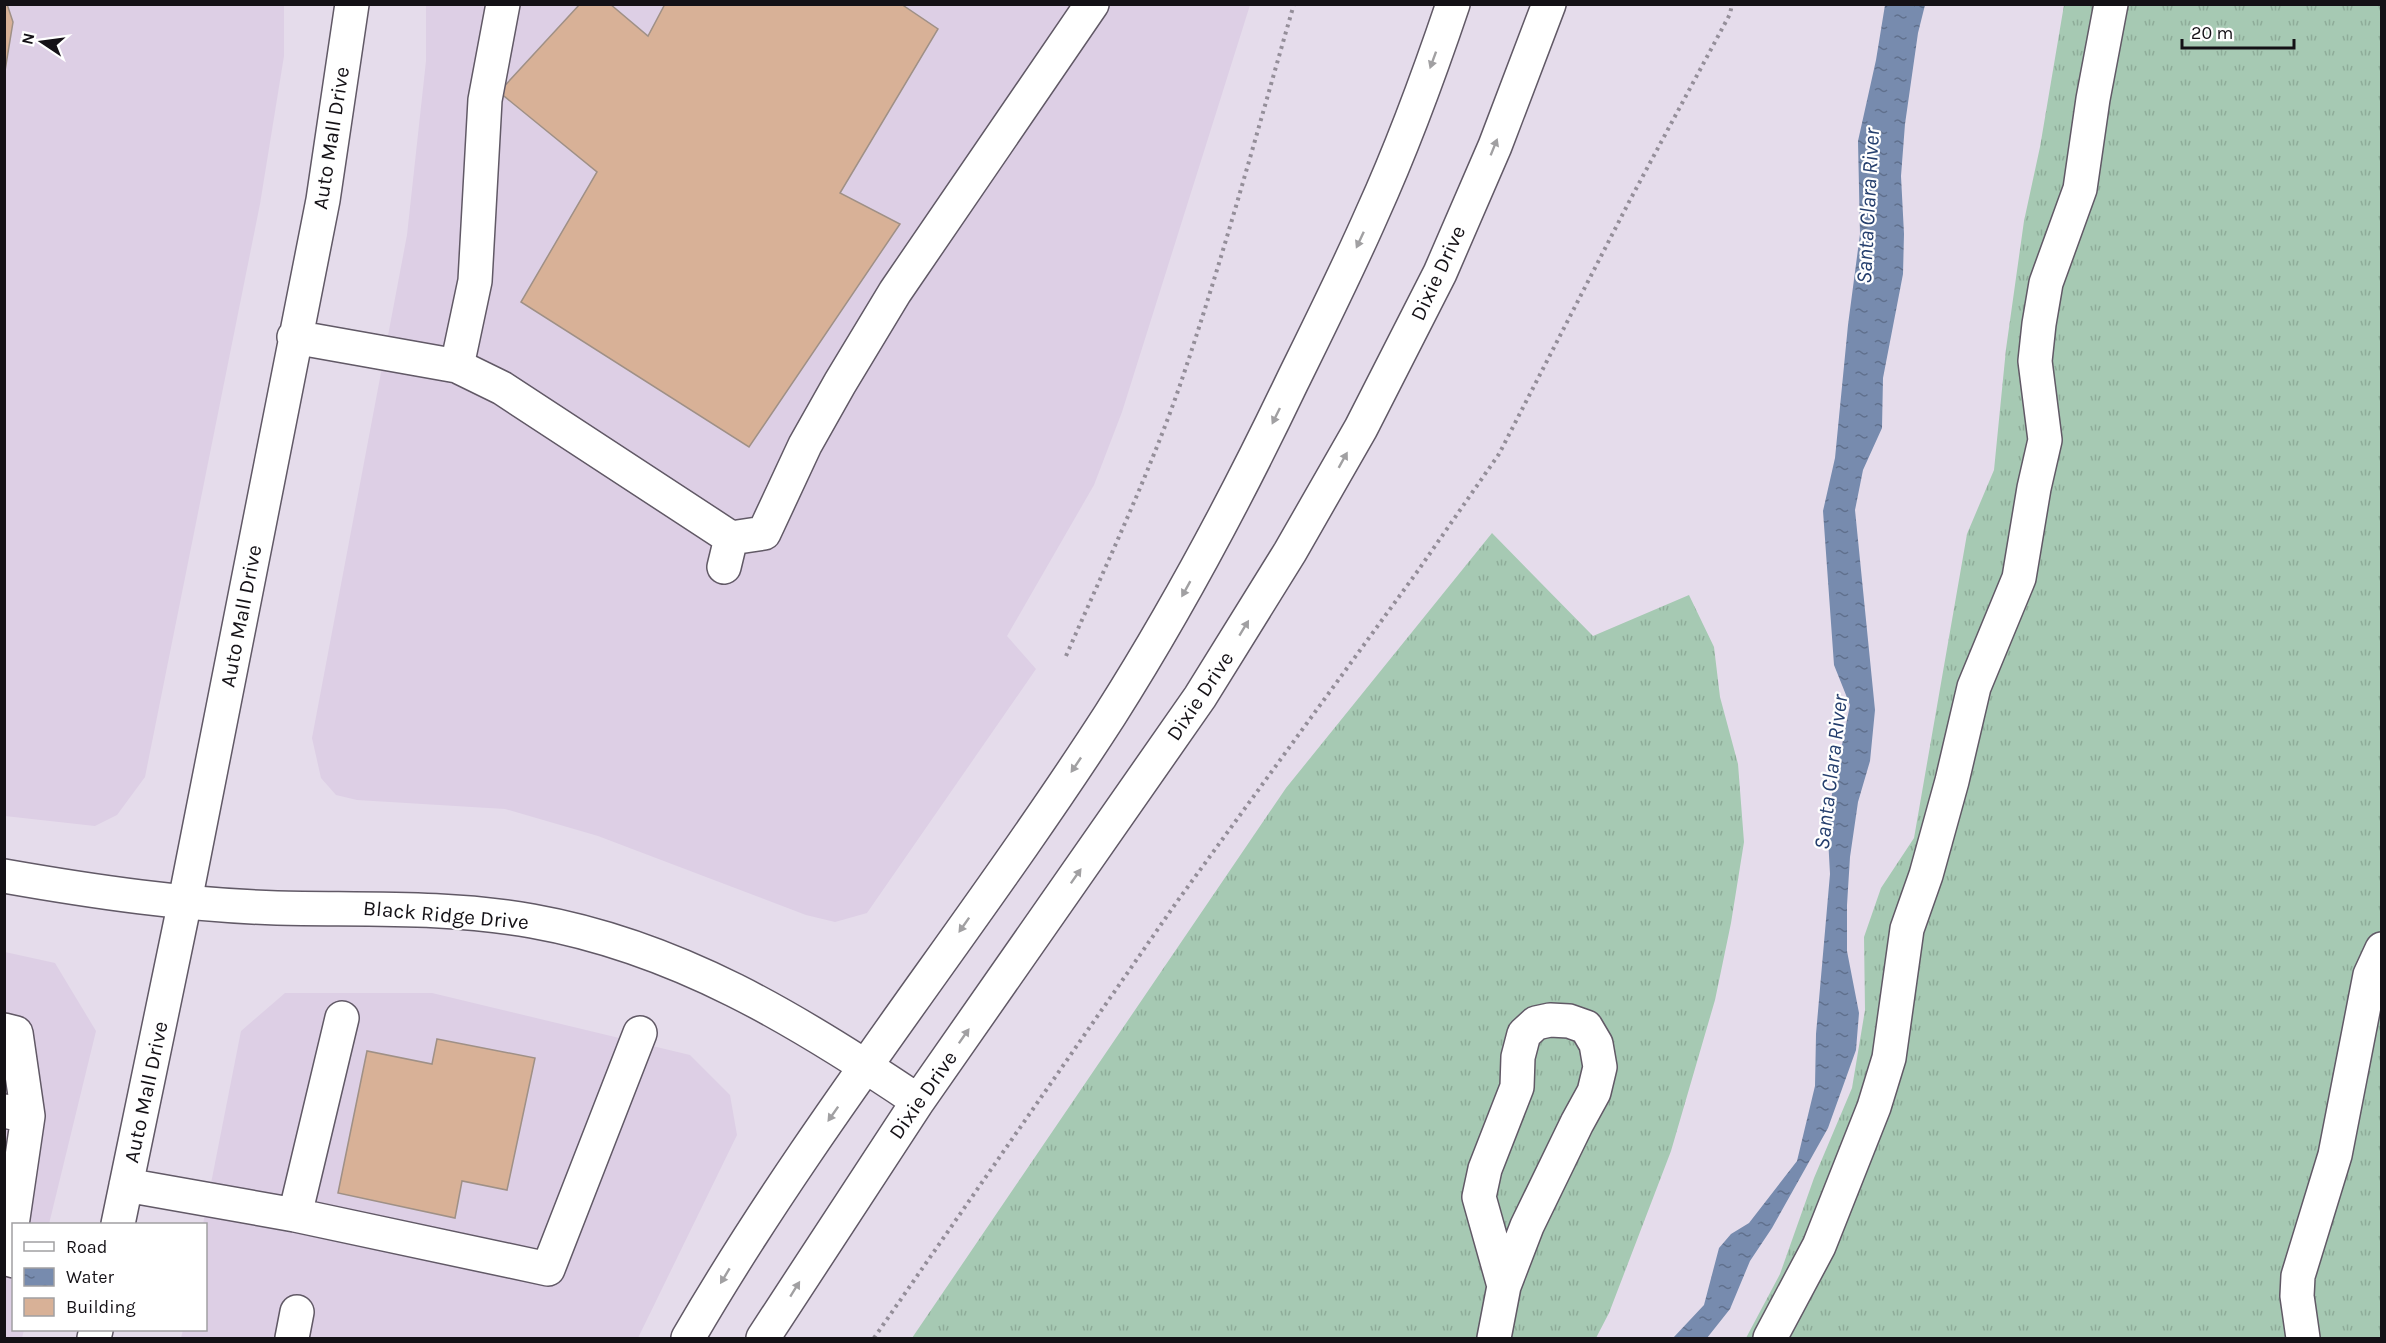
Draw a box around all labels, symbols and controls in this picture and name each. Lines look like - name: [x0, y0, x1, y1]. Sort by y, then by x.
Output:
- north arrow: [12, 12, 72, 72]
- scale bar: [2182, 12, 2294, 50]
- text: 20 m: [2191, 22, 2233, 44]
- text: N: [17, 31, 38, 46]
- one-way arrow: [1428, 51, 1438, 69]
- street label: Auto Mall Drive: [308, 65, 354, 211]
- water label: Santa Clara River: [1851, 126, 1885, 285]
- one-way arrow: [1489, 138, 1499, 156]
- street label: Dixie Drive: [1406, 222, 1470, 324]
- one-way arrow: [1356, 232, 1365, 249]
- one-way arrow: [1271, 407, 1281, 425]
- one-way arrow: [1338, 451, 1348, 468]
- street label: Auto Mall Drive: [215, 543, 267, 689]
- one-way arrow: [1181, 581, 1191, 598]
- one-way arrow: [1239, 620, 1250, 636]
- street label: Dixie Drive: [1162, 647, 1238, 745]
- water label: Santa Clara River: [1809, 692, 1854, 851]
- one-way arrow: [1070, 757, 1082, 773]
- one-way arrow: [1070, 869, 1082, 885]
- street label: Black Ridge Drive: [362, 896, 530, 934]
- one-way arrow: [959, 918, 971, 933]
- street label: Auto Mall Drive: [119, 1019, 173, 1165]
- one-way arrow: [958, 1028, 970, 1044]
- street label: Dixie Drive: [884, 1046, 962, 1144]
- one-way arrow: [827, 1105, 839, 1121]
- legend: [12, 1223, 207, 1331]
- text: Road: [66, 1236, 107, 1258]
- text: Water: [66, 1266, 114, 1288]
- one-way arrow: [720, 1268, 731, 1284]
- one-way arrow: [789, 1281, 800, 1297]
- text: Building: [66, 1296, 136, 1318]

